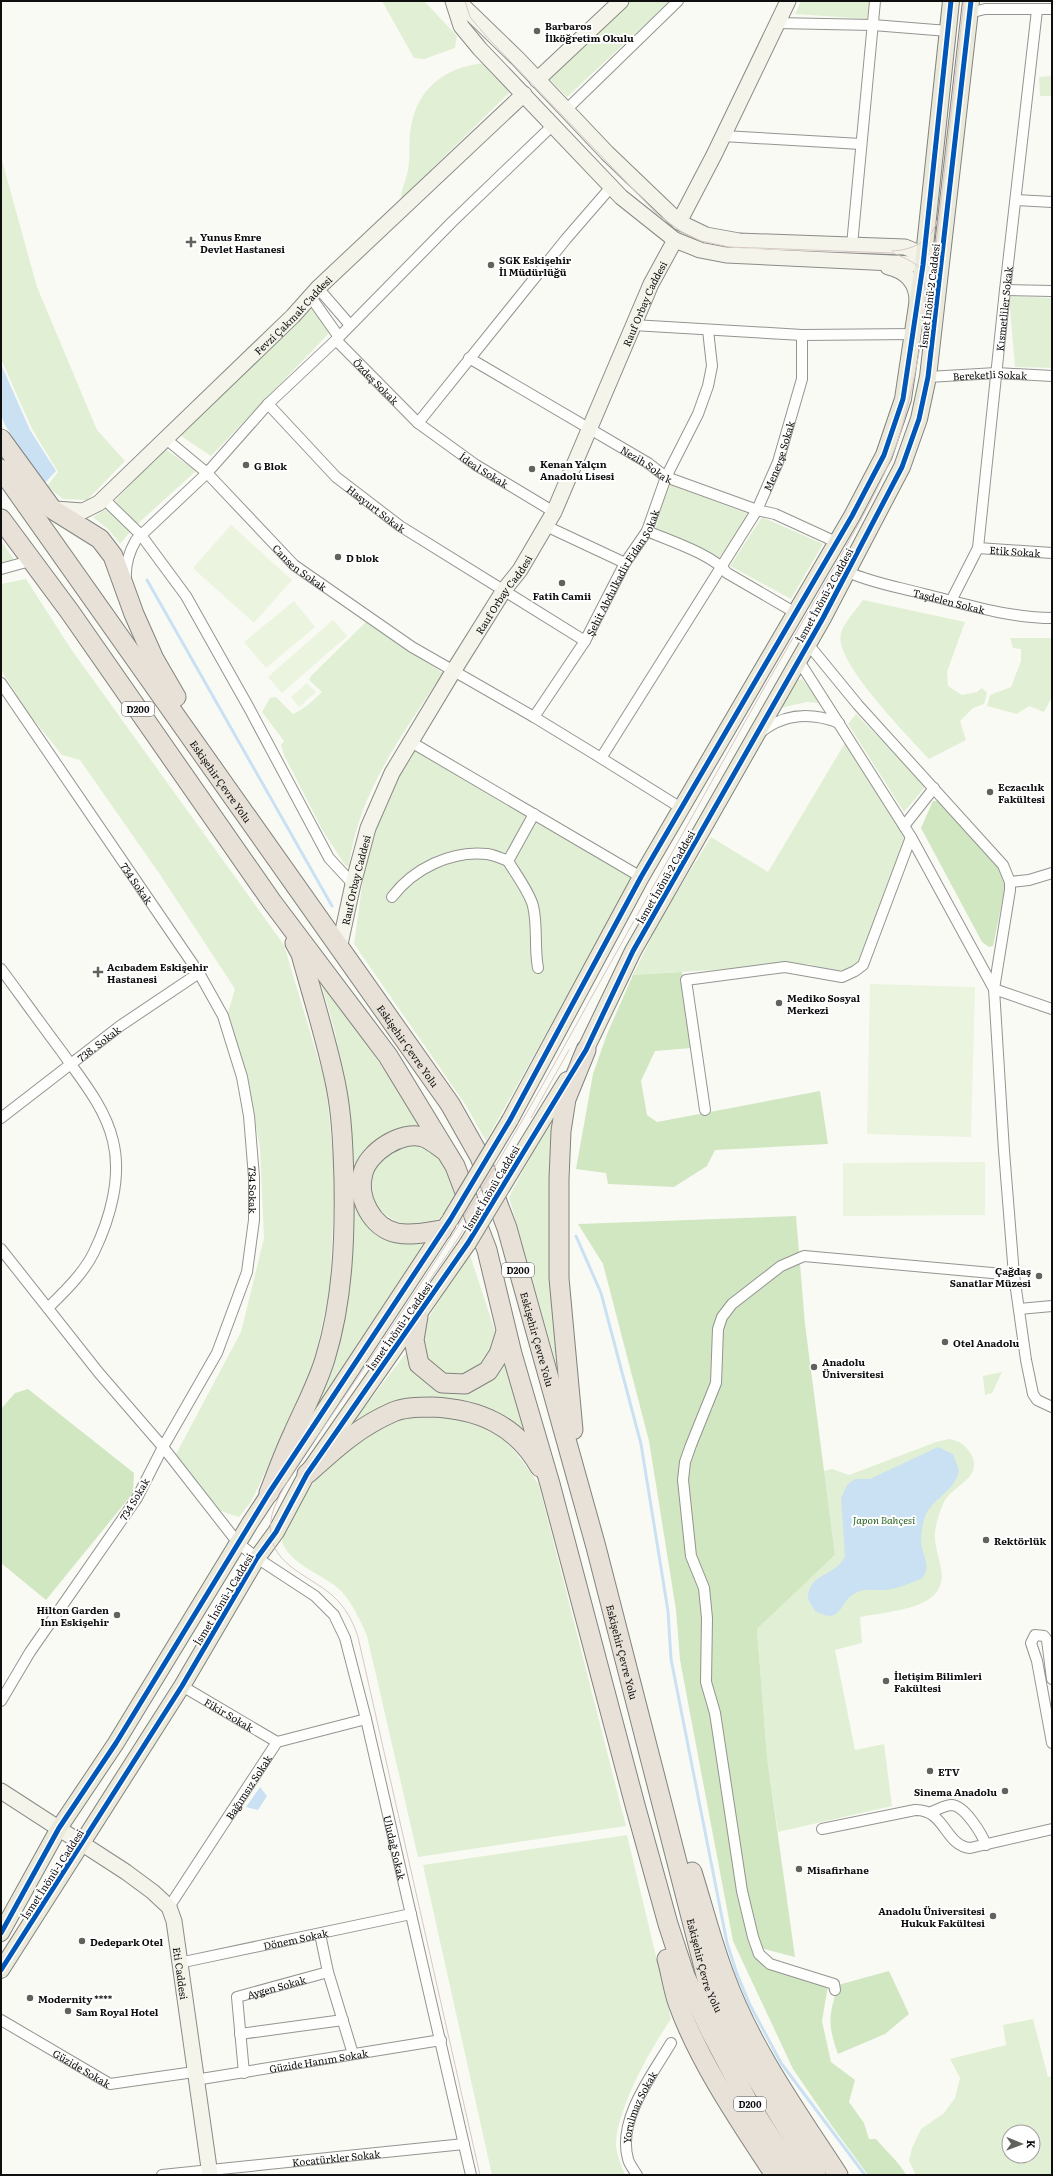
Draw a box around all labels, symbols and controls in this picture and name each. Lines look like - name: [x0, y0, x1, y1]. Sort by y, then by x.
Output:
- place label: Barbaros İlköğretim Okulu: [545, 18, 634, 45]
- marker: Barbaros İlköğretim Okulu: [532, 26, 542, 36]
- place label: Yunus Emre Devlet Hastanesi: [200, 229, 285, 256]
- marker: Yunus Emre Devlet Hastanesi: [185, 236, 197, 248]
- street label: İsmet İnönü-2 Caddesi: [915, 242, 943, 349]
- place label: SGK Eskişehir İl Müdürlüğü: [499, 252, 572, 279]
- street label: Rauf Orbay Caddesi: [618, 257, 670, 349]
- marker: SGK Eskişehir İl Müdürlüğü: [486, 260, 496, 270]
- street label: Kısmetliler Sokak: [991, 265, 1015, 352]
- street label: Fevzi Çakmak Caddesi: [250, 271, 335, 358]
- street label: Özdeş Sokak: [350, 355, 403, 408]
- street label: Bereketli Sokak: [952, 365, 1028, 383]
- street label: Menevşe Sokak: [759, 418, 797, 493]
- street label: Nezih Sokak: [618, 441, 675, 486]
- street label: İdeal Sokak: [457, 448, 512, 491]
- place label: Kenan Yalçın Anadolu Lisesi: [540, 456, 615, 483]
- place label: G Blok: [254, 458, 287, 473]
- marker: G Blok: [241, 460, 251, 470]
- marker: Kenan Yalçın Anadolu Lisesi: [527, 464, 537, 474]
- street label: Hasyurt Sokak: [344, 481, 410, 536]
- street label: Şehit Abdulkadir Fidan Sokak: [582, 506, 662, 638]
- street label: Cansen Sokak: [270, 540, 331, 594]
- street label: Etik Sokak: [989, 541, 1042, 560]
- street label: İsmet İnönü-2 Caddesi: [792, 545, 857, 645]
- place label: D blok: [346, 550, 379, 565]
- street label: Rauf Orbay Caddesi: [471, 551, 535, 637]
- marker: D blok: [333, 552, 343, 562]
- marker: Fatih Camii: [557, 578, 567, 588]
- street label: Taşdelen Sokak: [911, 584, 987, 617]
- place label: Fatih Camii: [533, 588, 592, 603]
- road number: D200: [122, 702, 154, 716]
- street label: Eskişehir Çevre Yolu: [187, 737, 256, 826]
- place label: Eczacılık Fakültesi: [998, 779, 1045, 806]
- marker: Eczacılık Fakültesi: [985, 787, 995, 797]
- street label: İsmet İnönü-2 Caddesi: [632, 827, 698, 927]
- street label: Rauf Orbay Caddesi: [337, 832, 374, 926]
- street label: 734 Sokak: [118, 859, 157, 907]
- place label: Acıbadem Eskişehir Hastanesi: [107, 959, 209, 986]
- marker: Acıbadem Eskişehir Hastanesi: [92, 966, 104, 978]
- place label: Mediko Sosyal Merkezi: [787, 990, 860, 1017]
- marker: Mediko Sosyal Merkezi: [774, 998, 784, 1008]
- street label: Eskişehir Çevre Yolu: [374, 1001, 443, 1090]
- street label: 738. Sokak: [74, 1021, 124, 1064]
- street label: İsmet İnönü Caddesi: [459, 1142, 523, 1234]
- street label: 734 Sokak: [246, 1166, 262, 1214]
- road number: D200: [502, 1263, 534, 1277]
- place label: Çağdaş Sanatlar Müzesi: [950, 1263, 1031, 1290]
- marker: Çağdaş Sanatlar Müzesi: [1034, 1271, 1044, 1281]
- street label: İsmet İnönü-1 Caddesi: [363, 1278, 436, 1373]
- street label: Eskişehir Çevre Yolu: [518, 1290, 559, 1389]
- place label: Otel Anadolu: [953, 1335, 1020, 1350]
- marker: Otel Anadolu: [940, 1337, 950, 1347]
- place label: Anadolu Üniversitesi: [822, 1354, 884, 1381]
- marker: Anadolu Üniversitesi: [809, 1362, 819, 1372]
- street label: 734 Sokak: [115, 1474, 153, 1523]
- park label: Japon Bahçesi: [853, 1512, 915, 1527]
- place label: Rektörlük: [994, 1533, 1046, 1548]
- marker: Rektörlük: [981, 1535, 991, 1545]
- street label: İsmet İnönü-1 Caddesi: [189, 1549, 257, 1648]
- place label: Hilton Garden Inn Eskişehir: [36, 1602, 110, 1629]
- street label: Eskişehir Çevre Yolu: [603, 1603, 643, 1702]
- marker: Hilton Garden Inn Eskişehir: [112, 1610, 122, 1620]
- place label: İletişim Bilimleri Fakültesi: [894, 1668, 982, 1695]
- marker: İletişim Bilimleri Fakültesi: [881, 1676, 891, 1686]
- street label: Fikir Sokak: [202, 1694, 258, 1735]
- street label: Bağımsız Sokak: [221, 1750, 275, 1822]
- place label: ETV: [938, 1764, 960, 1779]
- marker: ETV: [925, 1766, 935, 1776]
- place label: Sinema Anadolu: [914, 1784, 997, 1799]
- marker: Sinema Anadolu: [1000, 1786, 1010, 1796]
- street label: Uludağ Sokak: [381, 1813, 410, 1882]
- street label: İsmet İnönü-1 Caddesi: [17, 1825, 87, 1922]
- place label: Misafirhane: [807, 1862, 869, 1877]
- marker: Misafirhane: [794, 1864, 804, 1874]
- place label: Anadolu Üniversitesi Hukuk Fakültesi: [878, 1903, 985, 1930]
- marker: Anadolu Üniversitesi Hukuk Fakültesi: [988, 1911, 998, 1921]
- street label: Eskişehir Çevre Yolu: [684, 1916, 727, 2015]
- street label: Dönem Sokak: [262, 1924, 330, 1953]
- place label: Dedepark Otel: [90, 1934, 163, 1949]
- marker: Dedepark Otel: [77, 1936, 87, 1946]
- street label: Eti Caddesi: [170, 1946, 193, 2001]
- street label: Aygen Sokak: [245, 1971, 308, 2001]
- place label: Modernity ****: [38, 1991, 113, 2006]
- marker: Modernity ****: [25, 1993, 35, 2003]
- place label: Sam Royal Hotel: [76, 2004, 159, 2019]
- marker: Sam Royal Hotel: [63, 2006, 73, 2016]
- street label: Güzide Hanım Sokak: [268, 2044, 370, 2075]
- street label: Güzide Sokak: [50, 2045, 114, 2091]
- street label: Yorulmaz Sokak: [618, 2067, 660, 2144]
- road number: D200: [734, 2097, 766, 2111]
- north arrow: [1001, 2124, 1041, 2164]
- text: K: [1024, 2140, 1040, 2149]
- street label: Kocatürkler Sokak: [291, 2145, 382, 2169]

